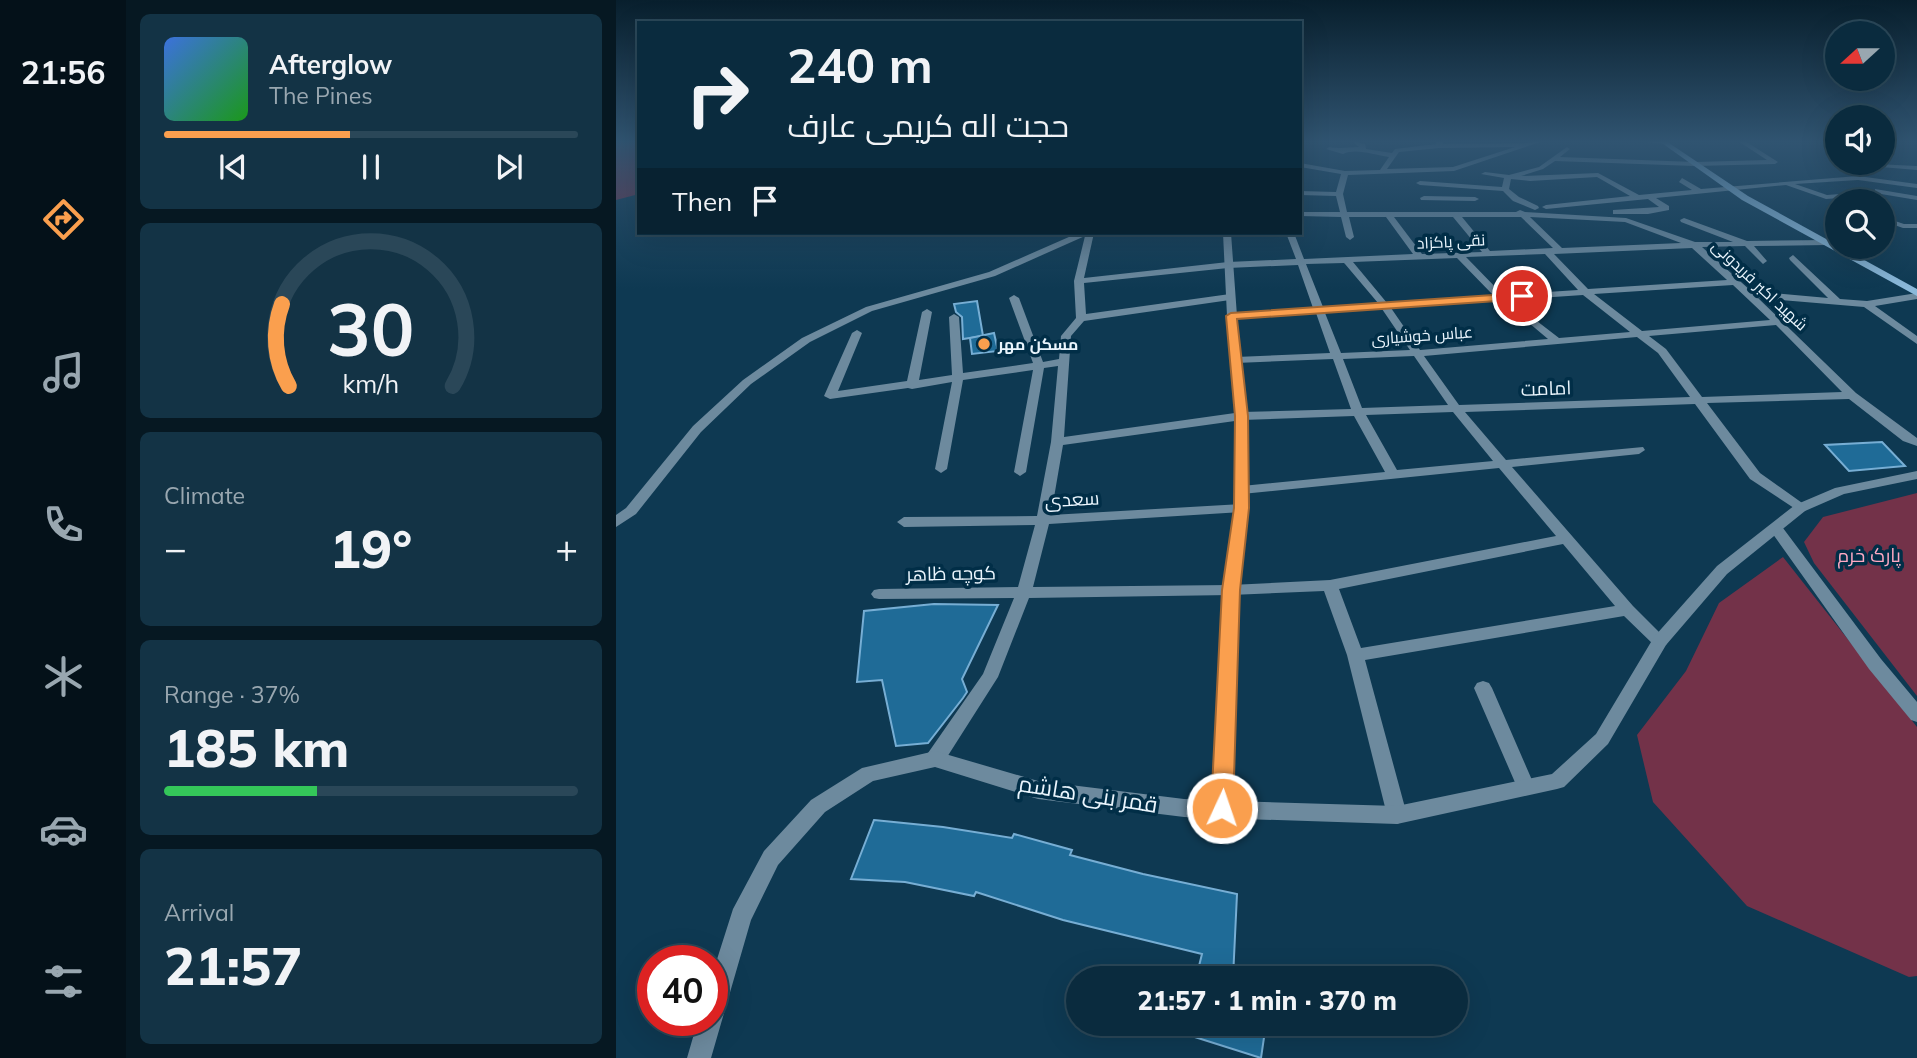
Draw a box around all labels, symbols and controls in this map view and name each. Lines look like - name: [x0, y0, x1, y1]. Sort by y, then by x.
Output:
- north arrow: [1825, 21, 1895, 91]
- map controls: [1825, 21, 1895, 259]
- text: 240 m: [787, 34, 933, 95]
- text: Afterglow: [269, 48, 392, 81]
- icon: right: [672, 49, 763, 140]
- text: 21:56: [21, 52, 105, 92]
- text: The Pines: [269, 81, 373, 110]
- text: حجت اله کریمی عارف: [787, 105, 1069, 145]
- button: sound: [1825, 105, 1895, 175]
- icon: previous: [214, 148, 252, 186]
- icon: pause: [352, 148, 390, 186]
- icon: next: [490, 148, 528, 186]
- icon: arrive: [746, 182, 784, 220]
- text: Then: [672, 185, 732, 218]
- button: search: [1825, 189, 1895, 259]
- icon: directions: [39, 195, 88, 244]
- street label: نقی پاکزاد: [1416, 229, 1486, 255]
- street label: شهید اکبر فریدونی: [1707, 236, 1812, 335]
- pin: [1492, 266, 1552, 326]
- icon: arrive: [1503, 277, 1541, 315]
- text: 30: [327, 284, 415, 375]
- street label: عباس خوشیاری: [1371, 321, 1474, 350]
- place label: مسکن مهر: [997, 334, 1078, 354]
- marker: مسکن مهر: [976, 336, 992, 352]
- icon: music: [39, 348, 88, 397]
- text: km/h: [343, 368, 399, 399]
- street label: امامت: [1520, 375, 1572, 401]
- text: Climate: [164, 481, 245, 510]
- street label: سعدی: [1044, 486, 1100, 512]
- icon: phone: [39, 500, 88, 549]
- text: 19°: [330, 516, 412, 581]
- text: −: [164, 524, 187, 572]
- text: +: [555, 524, 578, 572]
- park label: پارک خرم: [1837, 543, 1901, 569]
- street label: کوچه ظاهر: [905, 560, 996, 587]
- icon: climate: [39, 652, 88, 701]
- text: Range · 37%: [164, 680, 300, 709]
- text: 185 km: [164, 715, 349, 780]
- street label: قمر بنی هاشم: [1016, 768, 1160, 821]
- position arrow: [1185, 771, 1259, 845]
- icon: car: [39, 805, 88, 854]
- text: Arrival: [164, 898, 234, 927]
- text: 21:57: [164, 933, 302, 998]
- speed limit sign: 40: [637, 945, 728, 1036]
- icon: filters: [39, 957, 88, 1006]
- text: 21:57 · 1 min · 370 m: [1137, 984, 1397, 1017]

